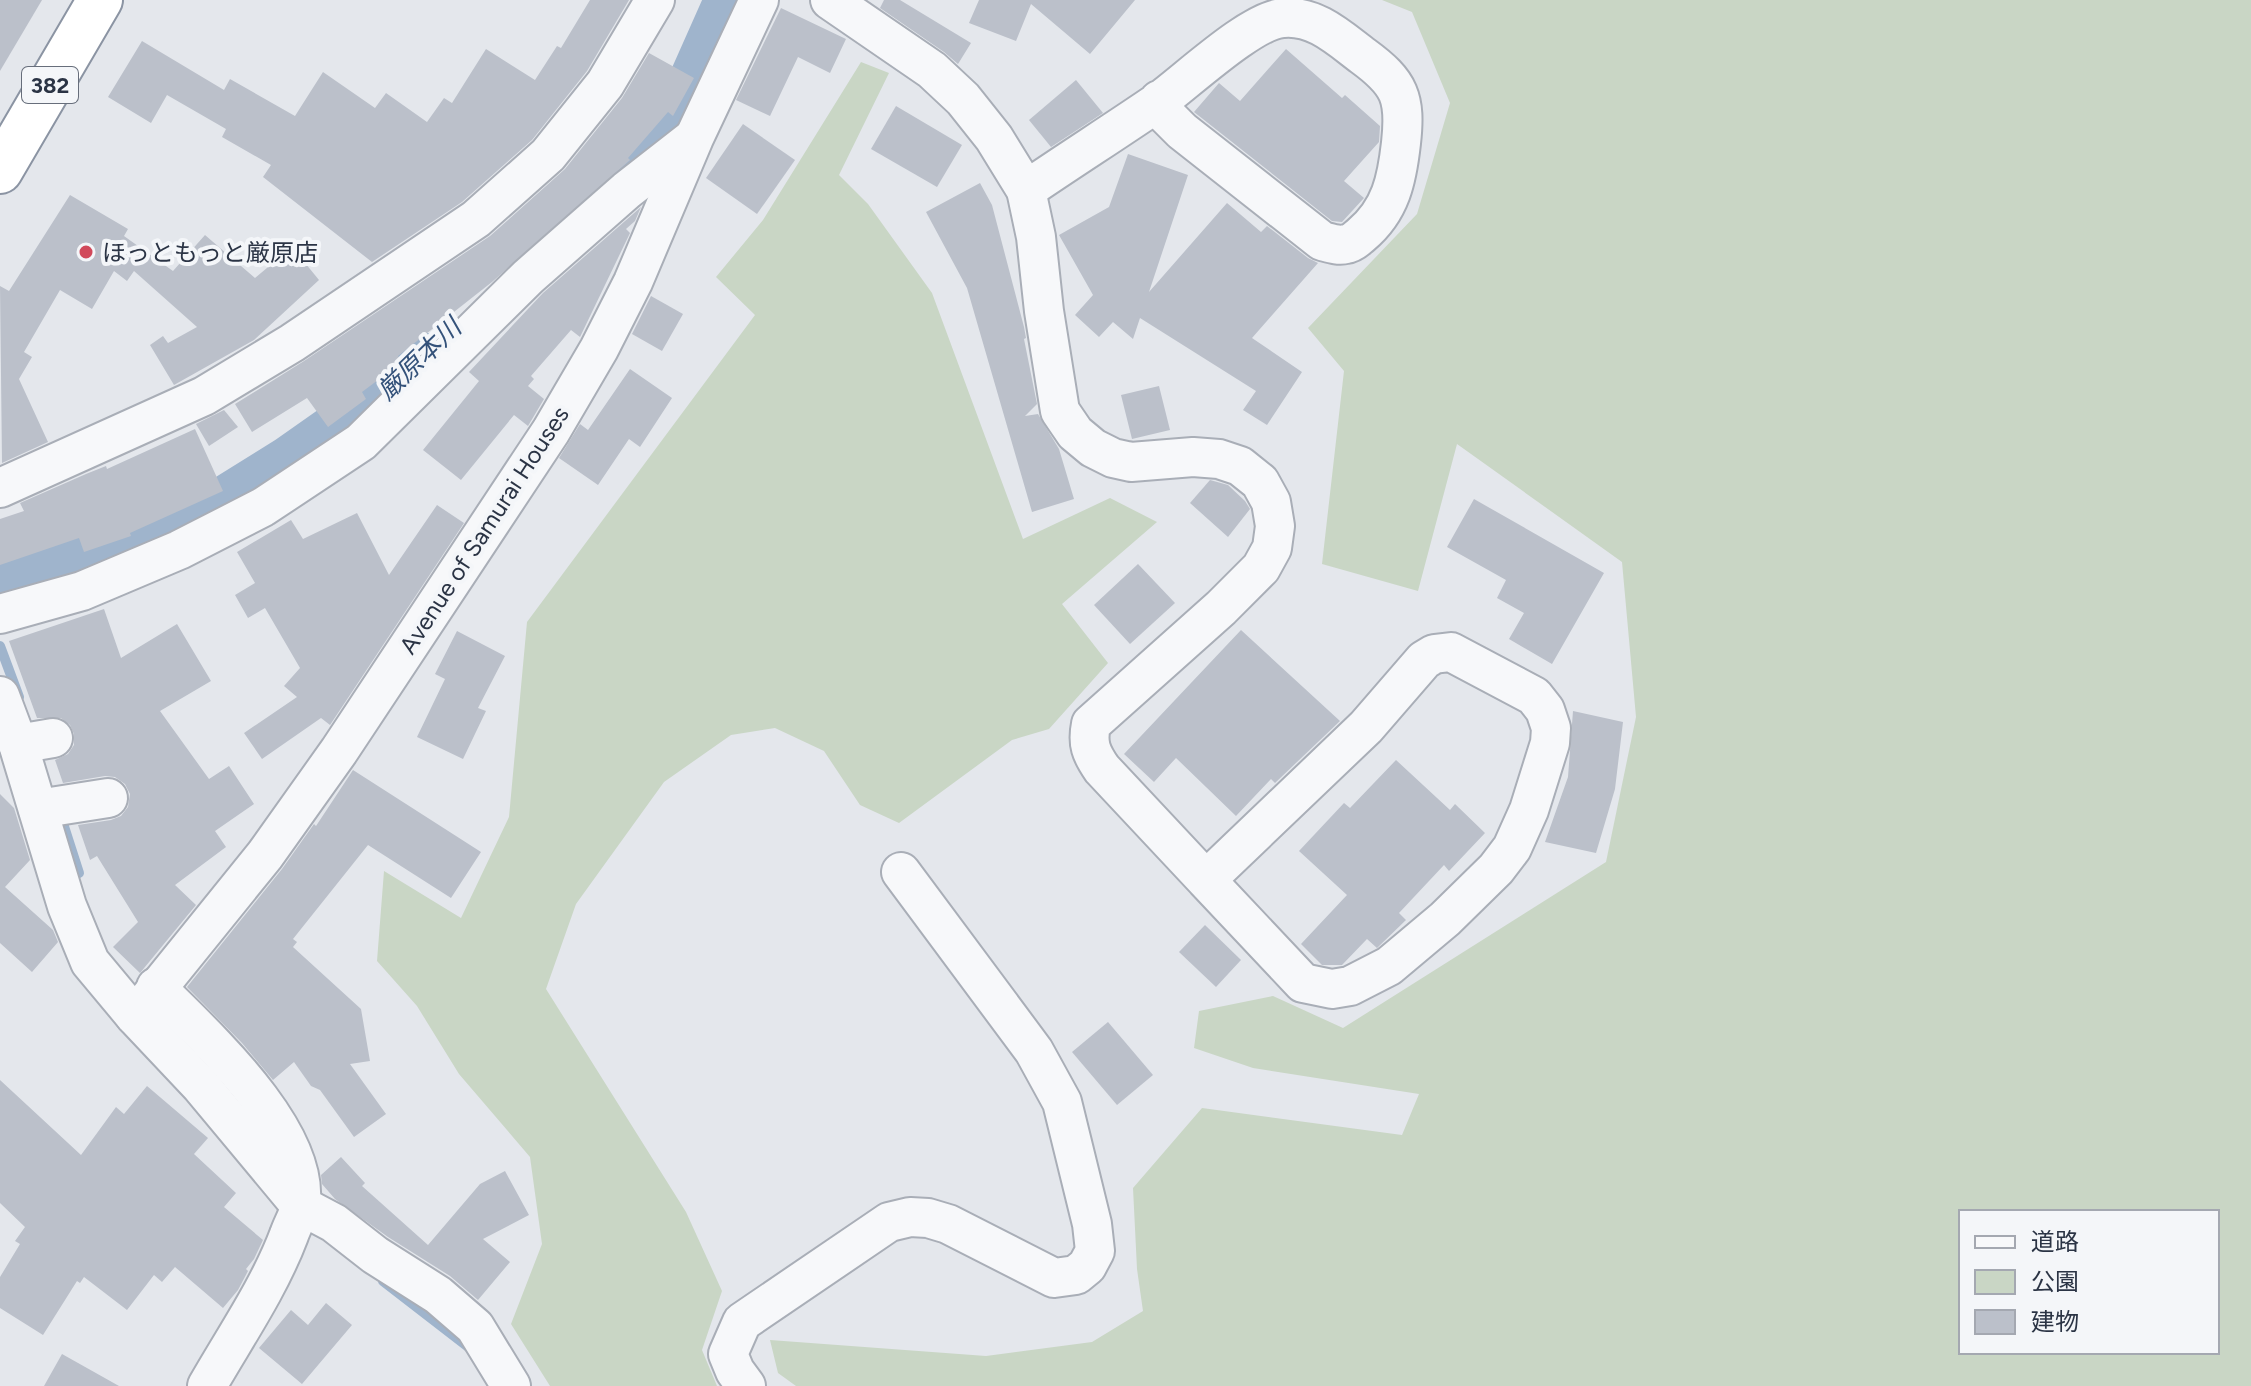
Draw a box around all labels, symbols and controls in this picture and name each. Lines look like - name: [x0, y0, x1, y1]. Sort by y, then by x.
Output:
- road number: 382: [22, 67, 78, 103]
- place label: ほっともっと厳原店: [102, 238, 318, 267]
- marker: ほっともっと厳原店: [77, 243, 95, 261]
- water label: 厳原本川: [370, 309, 470, 407]
- street label: Avenue of Samurai Houses: [393, 401, 575, 659]
- legend: [1959, 1210, 2219, 1354]
- text: 道路: [2031, 1227, 2079, 1256]
- text: 公園: [2031, 1267, 2079, 1296]
- text: 建物: [2031, 1307, 2079, 1336]

